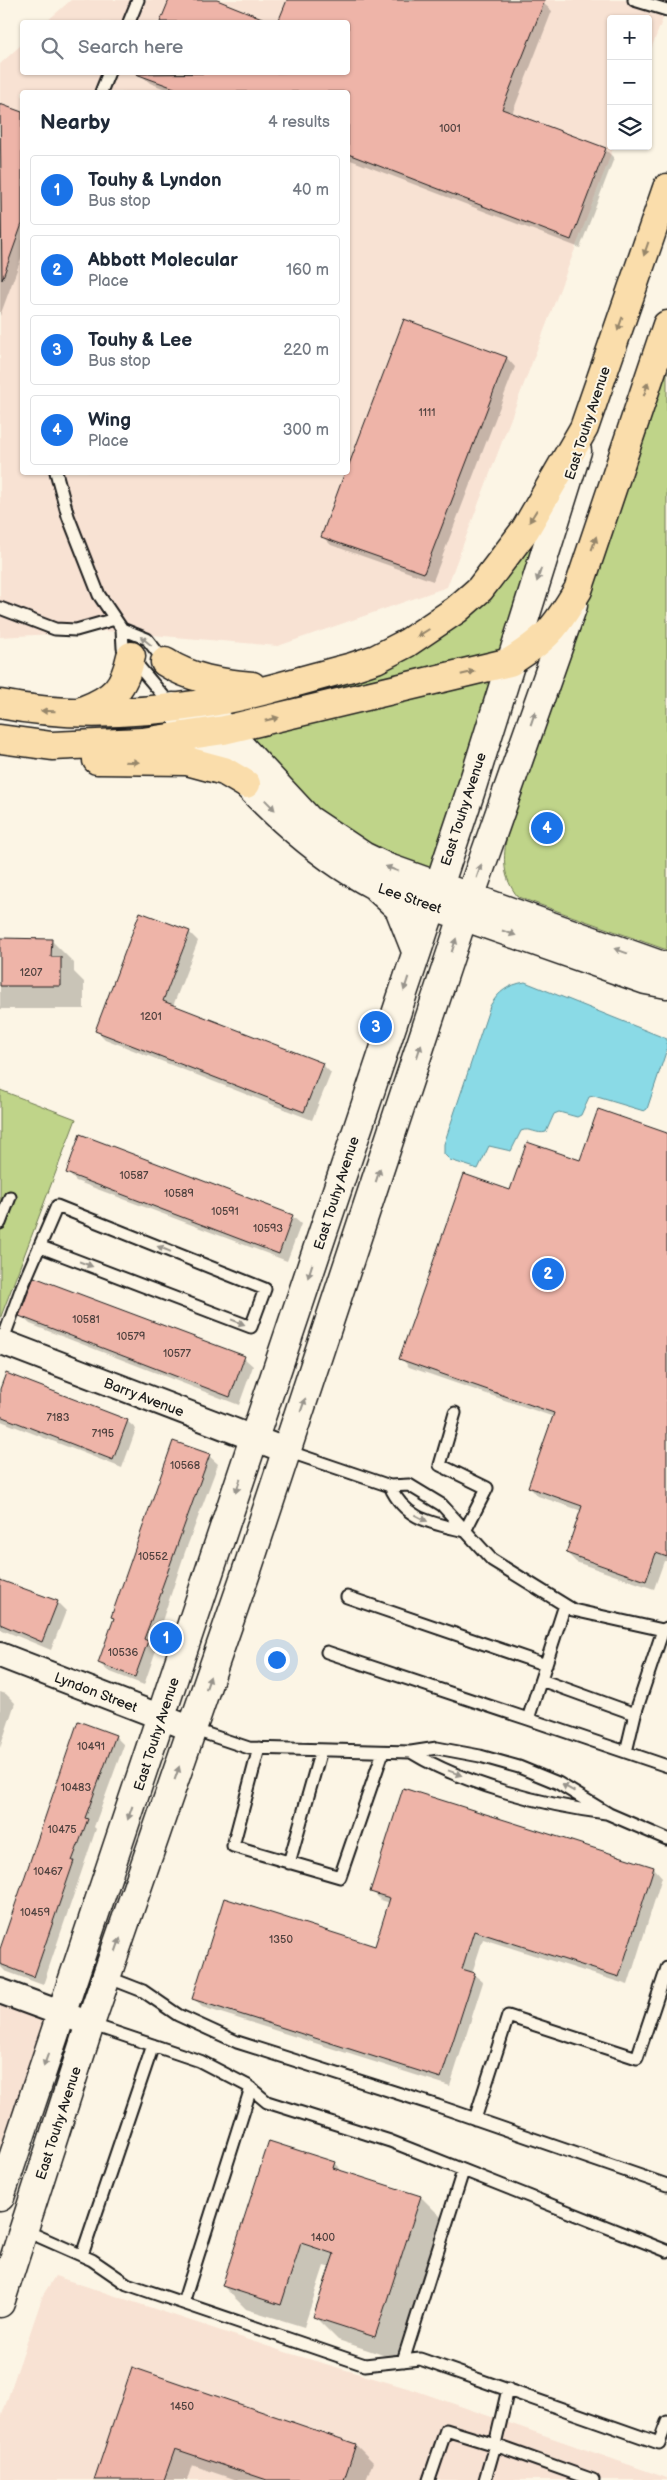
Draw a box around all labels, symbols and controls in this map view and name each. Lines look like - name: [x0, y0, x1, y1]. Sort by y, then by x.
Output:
- map controls: [607, 15, 652, 150]
- button: +: [607, 15, 652, 60]
- search box: [20, 20, 350, 75]
- icon: search: [38, 34, 66, 62]
- text: Search here: [78, 36, 183, 59]
- button: −: [607, 60, 652, 105]
- button: layers: [607, 105, 652, 150]
- text: Nearby: [40, 110, 110, 135]
- text: 4 results: [268, 113, 330, 132]
- house number: 1001: [439, 122, 461, 135]
- text: Touhy & Lyndon: [88, 169, 222, 192]
- text: 1: [54, 181, 60, 200]
- text: 40 m: [292, 181, 329, 200]
- text: Bus stop: [88, 192, 151, 211]
- one-way arrow: [642, 242, 649, 257]
- text: Abbott Molecular: [88, 249, 238, 272]
- text: 2: [52, 261, 62, 280]
- text: 160 m: [286, 261, 329, 280]
- text: Place: [88, 272, 129, 291]
- one-way arrow: [616, 316, 623, 331]
- text: Touhy & Lee: [88, 329, 192, 352]
- text: 3: [52, 341, 62, 360]
- text: 220 m: [283, 341, 329, 360]
- text: Bus stop: [88, 352, 151, 371]
- street label: East Touhy Avenue: [561, 364, 614, 482]
- one-way arrow: [642, 382, 650, 397]
- house number: 1111: [418, 406, 436, 419]
- text: Wing: [88, 409, 131, 432]
- text: 4: [52, 421, 62, 440]
- text: 300 m: [283, 421, 329, 440]
- text: Place: [88, 432, 129, 451]
- one-way arrow: [529, 509, 538, 522]
- one-way arrow: [591, 536, 598, 551]
- one-way arrow: [534, 568, 542, 583]
- one-way arrow: [417, 628, 430, 637]
- one-way arrow: [140, 636, 153, 647]
- one-way arrow: [461, 669, 476, 677]
- one-way arrow: [40, 706, 56, 714]
- one-way arrow: [530, 710, 537, 725]
- one-way arrow: [264, 715, 279, 723]
- street label: East Touhy Avenue: [437, 750, 490, 868]
- one-way arrow: [124, 758, 140, 766]
- one-way arrow: [264, 799, 276, 811]
- pin: 4: [531, 809, 563, 847]
- one-way arrow: [475, 863, 483, 878]
- one-way arrow: [384, 865, 399, 873]
- street label: Lee Street: [376, 880, 445, 918]
- one-way arrow: [502, 929, 517, 937]
- one-way arrow: [451, 937, 458, 952]
- one-way arrow: [613, 947, 628, 955]
- house number: 1207: [20, 966, 43, 979]
- one-way arrow: [401, 977, 409, 992]
- pin: 3: [360, 1008, 392, 1046]
- house number: 1201: [140, 1010, 162, 1023]
- one-way arrow: [416, 1043, 423, 1058]
- street label: East Touhy Avenue: [310, 1134, 363, 1252]
- one-way arrow: [374, 1167, 382, 1182]
- house number: 10587: [120, 1169, 149, 1182]
- house number: 10589: [164, 1187, 194, 1200]
- house number: 10591: [211, 1205, 239, 1218]
- house number: 10593: [253, 1222, 283, 1235]
- one-way arrow: [157, 1244, 171, 1252]
- pin: 2: [532, 1255, 564, 1293]
- one-way arrow: [79, 1260, 94, 1268]
- one-way arrow: [306, 1264, 314, 1279]
- house number: 10581: [72, 1313, 100, 1326]
- one-way arrow: [231, 1318, 246, 1326]
- house number: 10579: [117, 1330, 145, 1343]
- house number: 10577: [163, 1347, 192, 1360]
- street label: Barry Avenue: [101, 1374, 186, 1421]
- one-way arrow: [299, 1397, 307, 1412]
- house number: 7183: [47, 1411, 70, 1424]
- house number: 7195: [92, 1427, 114, 1440]
- house number: 10568: [170, 1459, 200, 1472]
- one-way arrow: [234, 1478, 242, 1493]
- one-way arrow: [414, 1514, 429, 1522]
- house number: 10552: [138, 1550, 168, 1563]
- pin: 1: [150, 1619, 182, 1657]
- house number: 10536: [108, 1646, 139, 1659]
- your location: [264, 1647, 290, 1673]
- street label: Lyndon Street: [52, 1669, 140, 1716]
- street label: East Touhy Avenue: [130, 1675, 183, 1793]
- one-way arrow: [205, 1675, 213, 1690]
- house number: 10491: [77, 1740, 105, 1753]
- one-way arrow: [174, 1766, 181, 1781]
- one-way arrow: [447, 1770, 462, 1777]
- house number: 10483: [61, 1781, 92, 1794]
- one-way arrow: [561, 1784, 574, 1793]
- one-way arrow: [125, 1806, 133, 1821]
- house number: 10475: [47, 1823, 77, 1836]
- house number: 10467: [33, 1865, 63, 1878]
- house number: 10459: [20, 1906, 50, 1919]
- house number: 1350: [269, 1933, 293, 1946]
- one-way arrow: [114, 1937, 122, 1952]
- one-way arrow: [42, 2053, 49, 2068]
- street label: East Touhy Avenue: [32, 2064, 85, 2182]
- house number: 1400: [311, 2231, 335, 2244]
- house number: 1450: [170, 2400, 194, 2413]

